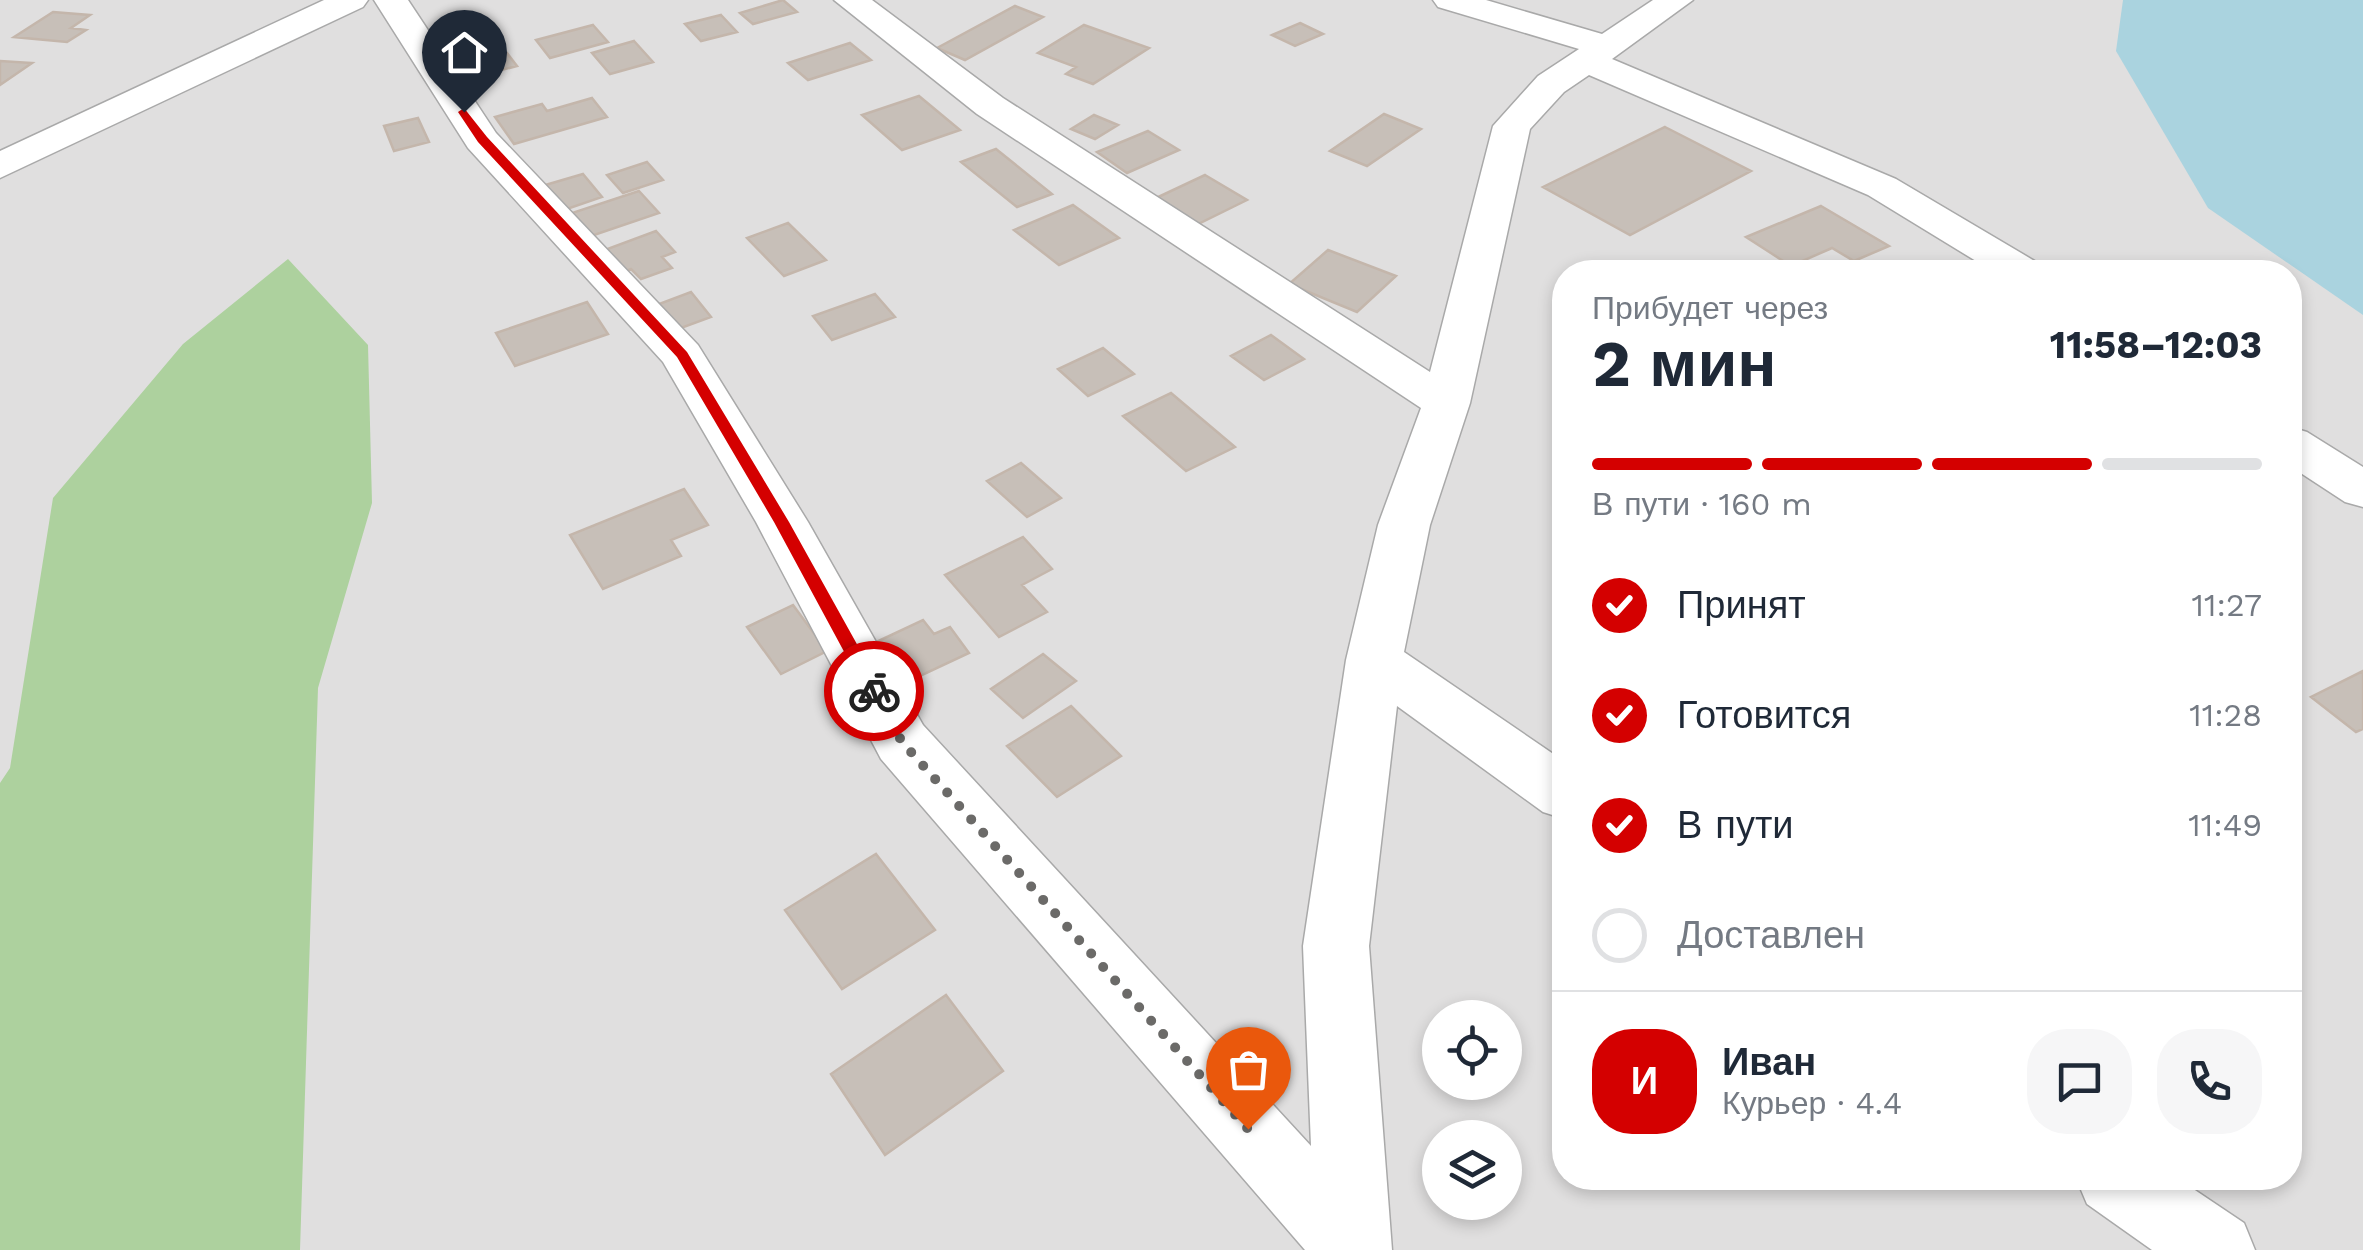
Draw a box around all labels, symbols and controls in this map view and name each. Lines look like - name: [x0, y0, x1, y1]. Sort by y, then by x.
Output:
- pin: [422, 10, 507, 113]
- icon: home: [437, 25, 492, 80]
- text: Прибудет через: [1592, 289, 1828, 327]
- text: 11:58–12:03: [2050, 323, 2262, 367]
- text: 2 мин: [1592, 326, 1777, 402]
- text: В пути · 160 m: [1592, 485, 1812, 523]
- icon: check: [1592, 578, 1647, 633]
- text: Принят: [1677, 583, 1806, 627]
- text: 11:27: [2192, 586, 2262, 624]
- courier: [824, 641, 924, 741]
- icon: bike: [847, 664, 902, 719]
- icon: check: [1592, 688, 1647, 743]
- text: Готовится: [1677, 693, 1851, 737]
- text: 11:28: [2189, 696, 2262, 734]
- icon: check: [1592, 798, 1647, 853]
- text: В пути: [1677, 803, 1794, 847]
- text: 11:49: [2188, 806, 2262, 844]
- text: Доставлен: [1677, 913, 1865, 957]
- map controls: [1422, 1000, 1522, 1220]
- button: locate: [1422, 1000, 1522, 1100]
- pin: [1206, 1027, 1291, 1130]
- button: chat: [2027, 1029, 2132, 1134]
- button: phone: [2157, 1029, 2262, 1134]
- text: Иван: [1722, 1040, 1816, 1084]
- icon: bag: [1221, 1042, 1276, 1097]
- text: И: [1631, 1059, 1658, 1103]
- text: Курьер · 4.4: [1722, 1084, 1902, 1122]
- button: layers: [1422, 1120, 1522, 1220]

